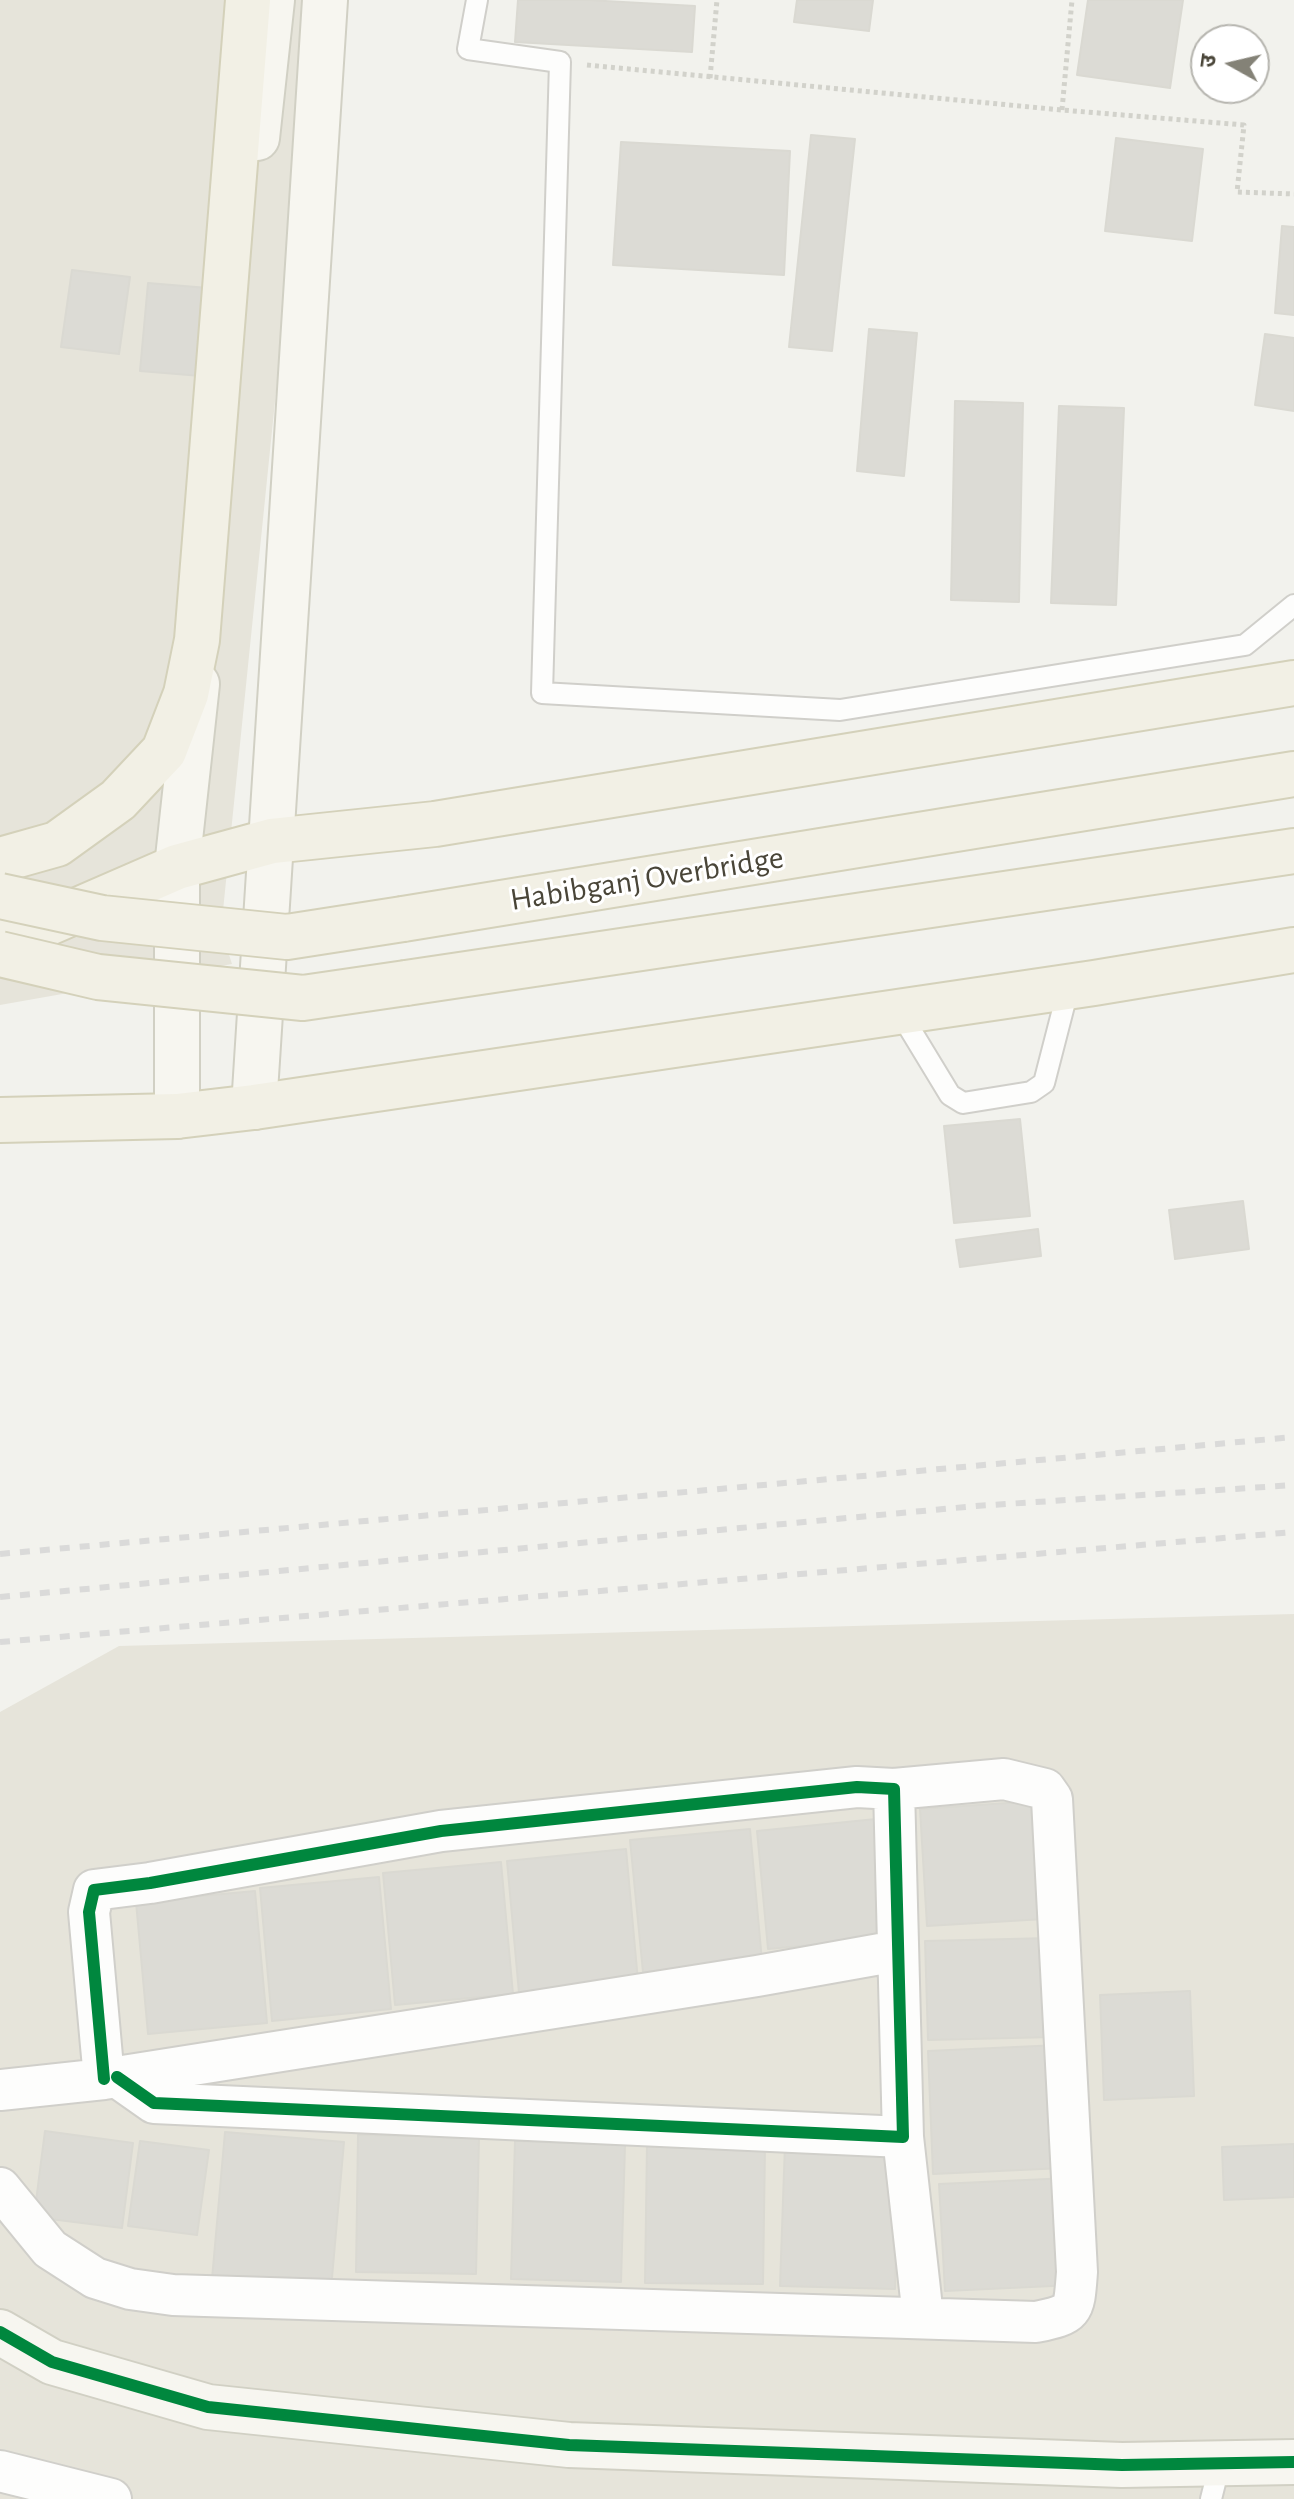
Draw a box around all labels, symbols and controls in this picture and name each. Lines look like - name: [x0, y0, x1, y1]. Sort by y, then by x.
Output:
- north arrow: [1190, 24, 1270, 104]
- text: उ: [1196, 53, 1220, 69]
- street label: Habibganj Overbridge: [508, 838, 786, 920]

